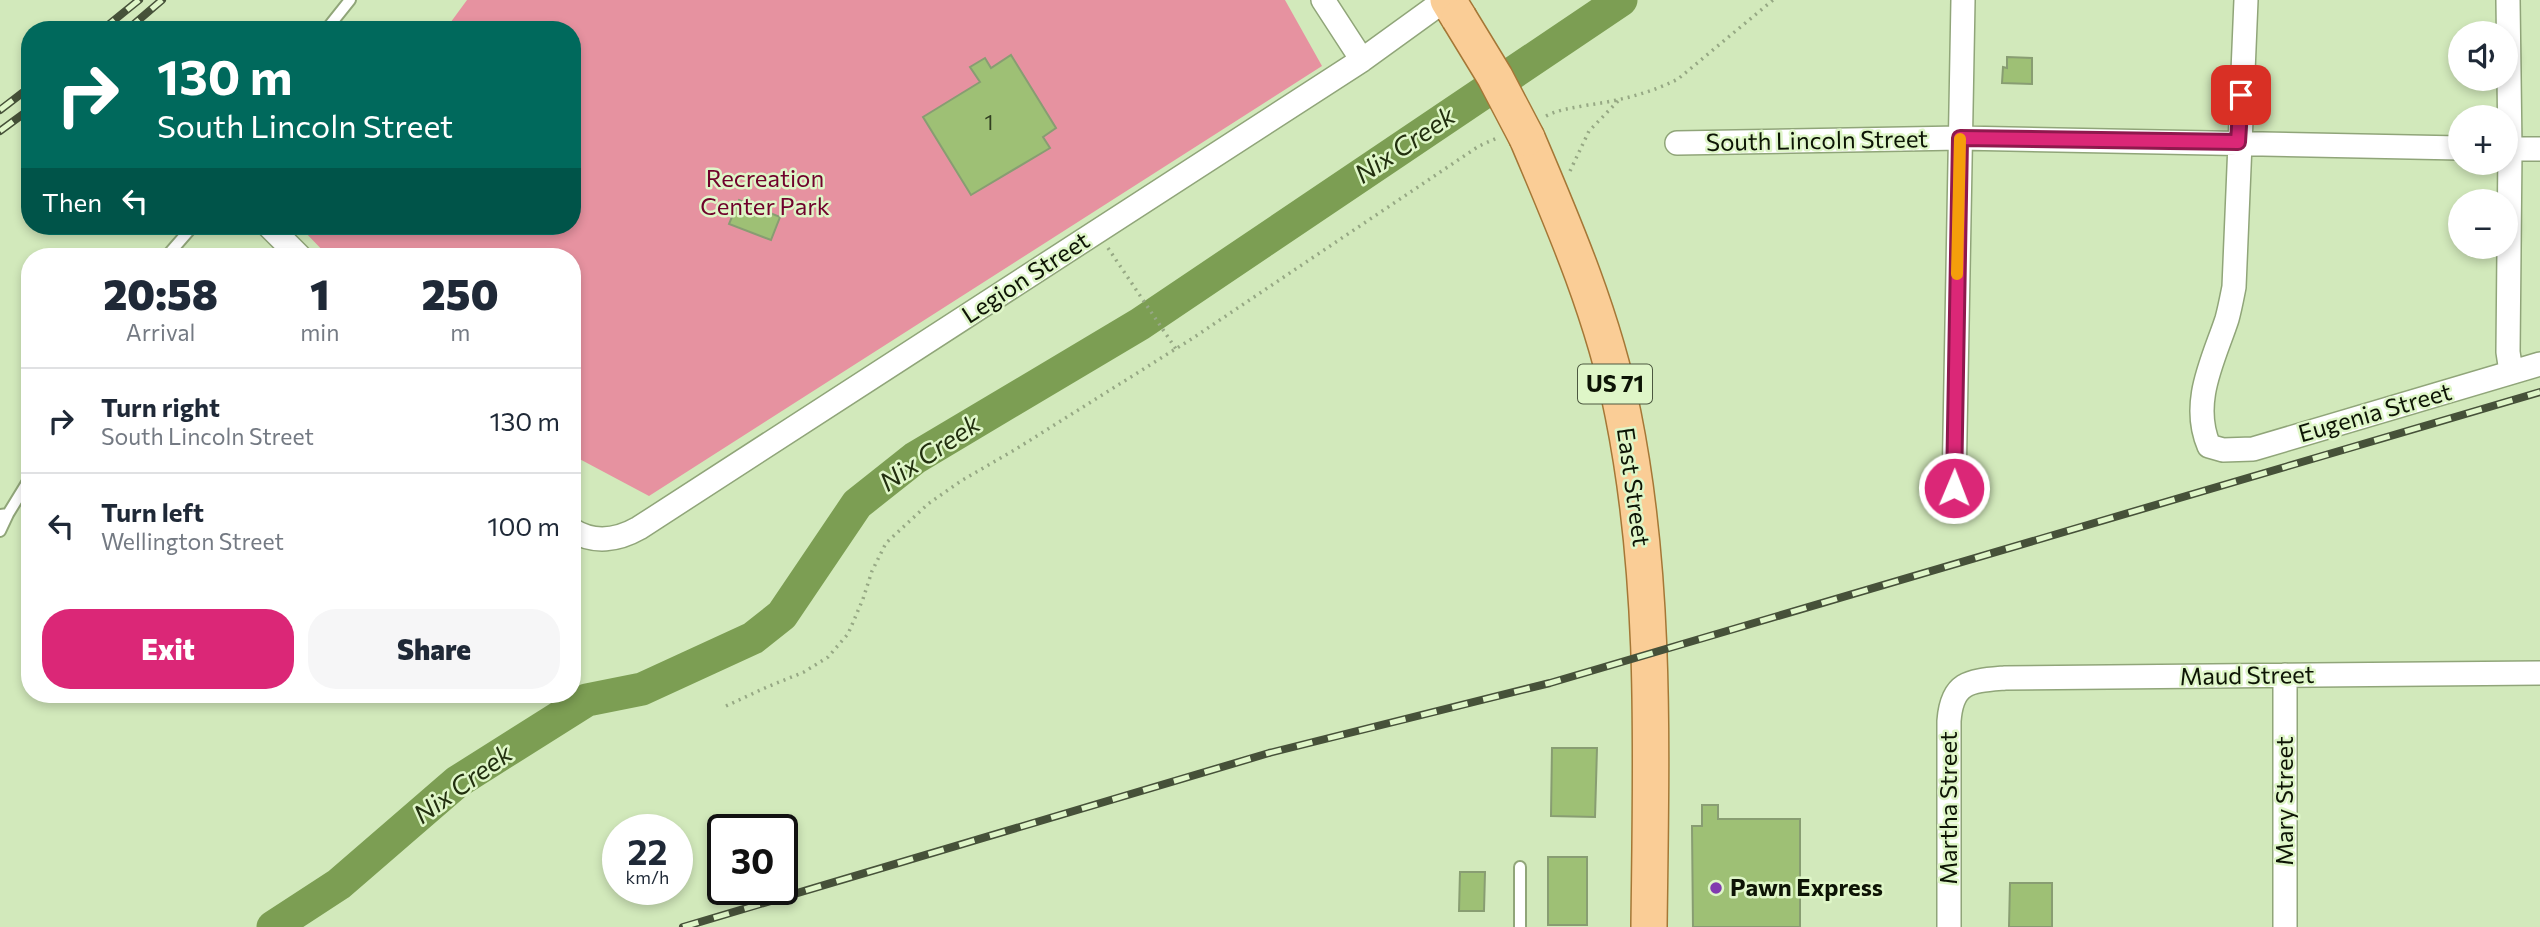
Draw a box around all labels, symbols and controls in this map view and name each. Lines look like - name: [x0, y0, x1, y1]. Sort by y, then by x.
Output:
- map controls: [2448, 21, 2518, 259]
- button: sound: [2448, 21, 2518, 91]
- text: 130 m: [157, 45, 292, 105]
- icon: right: [42, 49, 133, 140]
- pin: [2211, 65, 2271, 125]
- icon: arrive: [2222, 76, 2260, 114]
- water label: Nix Creek: [1348, 98, 1461, 189]
- text: South Lincoln Street: [157, 105, 453, 145]
- button: +: [2448, 105, 2518, 175]
- house number: 1: [985, 109, 993, 134]
- street label: South Lincoln Street: [1706, 123, 1928, 156]
- park label: Recreation Center Park: [700, 163, 830, 220]
- icon: left: [116, 182, 154, 220]
- text: Then: [42, 186, 102, 217]
- button: −: [2448, 189, 2518, 259]
- street label: Legion Street: [956, 225, 1094, 329]
- text: 20:58: [103, 267, 218, 319]
- text: 1: [310, 267, 330, 319]
- text: 250: [422, 267, 499, 319]
- text: Arrival: [126, 318, 195, 346]
- text: min: [300, 318, 339, 346]
- text: m: [450, 318, 470, 346]
- road number: US 71: [1578, 364, 1652, 404]
- street label: Eugenia Street: [2295, 376, 2455, 447]
- text: Turn right: [101, 391, 220, 422]
- icon: right: [42, 402, 80, 440]
- text: 130 m: [489, 405, 560, 436]
- water label: Nix Creek: [873, 406, 986, 497]
- text: South Lincoln Street: [101, 422, 314, 450]
- street label: East Street: [1612, 425, 1657, 548]
- position arrow: [1917, 451, 1991, 525]
- text: Turn left: [101, 496, 204, 527]
- icon: left: [42, 507, 80, 545]
- text: 100 m: [487, 510, 560, 541]
- text: Wellington Street: [101, 527, 284, 555]
- button: Exit: [42, 609, 294, 689]
- button: Share: [308, 609, 560, 689]
- street label: Maud Street: [2179, 659, 2315, 690]
- street label: Martha Street: [1933, 731, 1962, 885]
- water label: Nix Creek: [407, 736, 518, 829]
- street label: Mary Street: [2269, 736, 2298, 866]
- speed limit sign: 30: [707, 814, 798, 905]
- text: 22: [628, 829, 667, 872]
- text: km/h: [626, 866, 669, 888]
- place label: Pawn Express: [1730, 872, 1883, 901]
- marker: Pawn Express: [1708, 880, 1724, 896]

